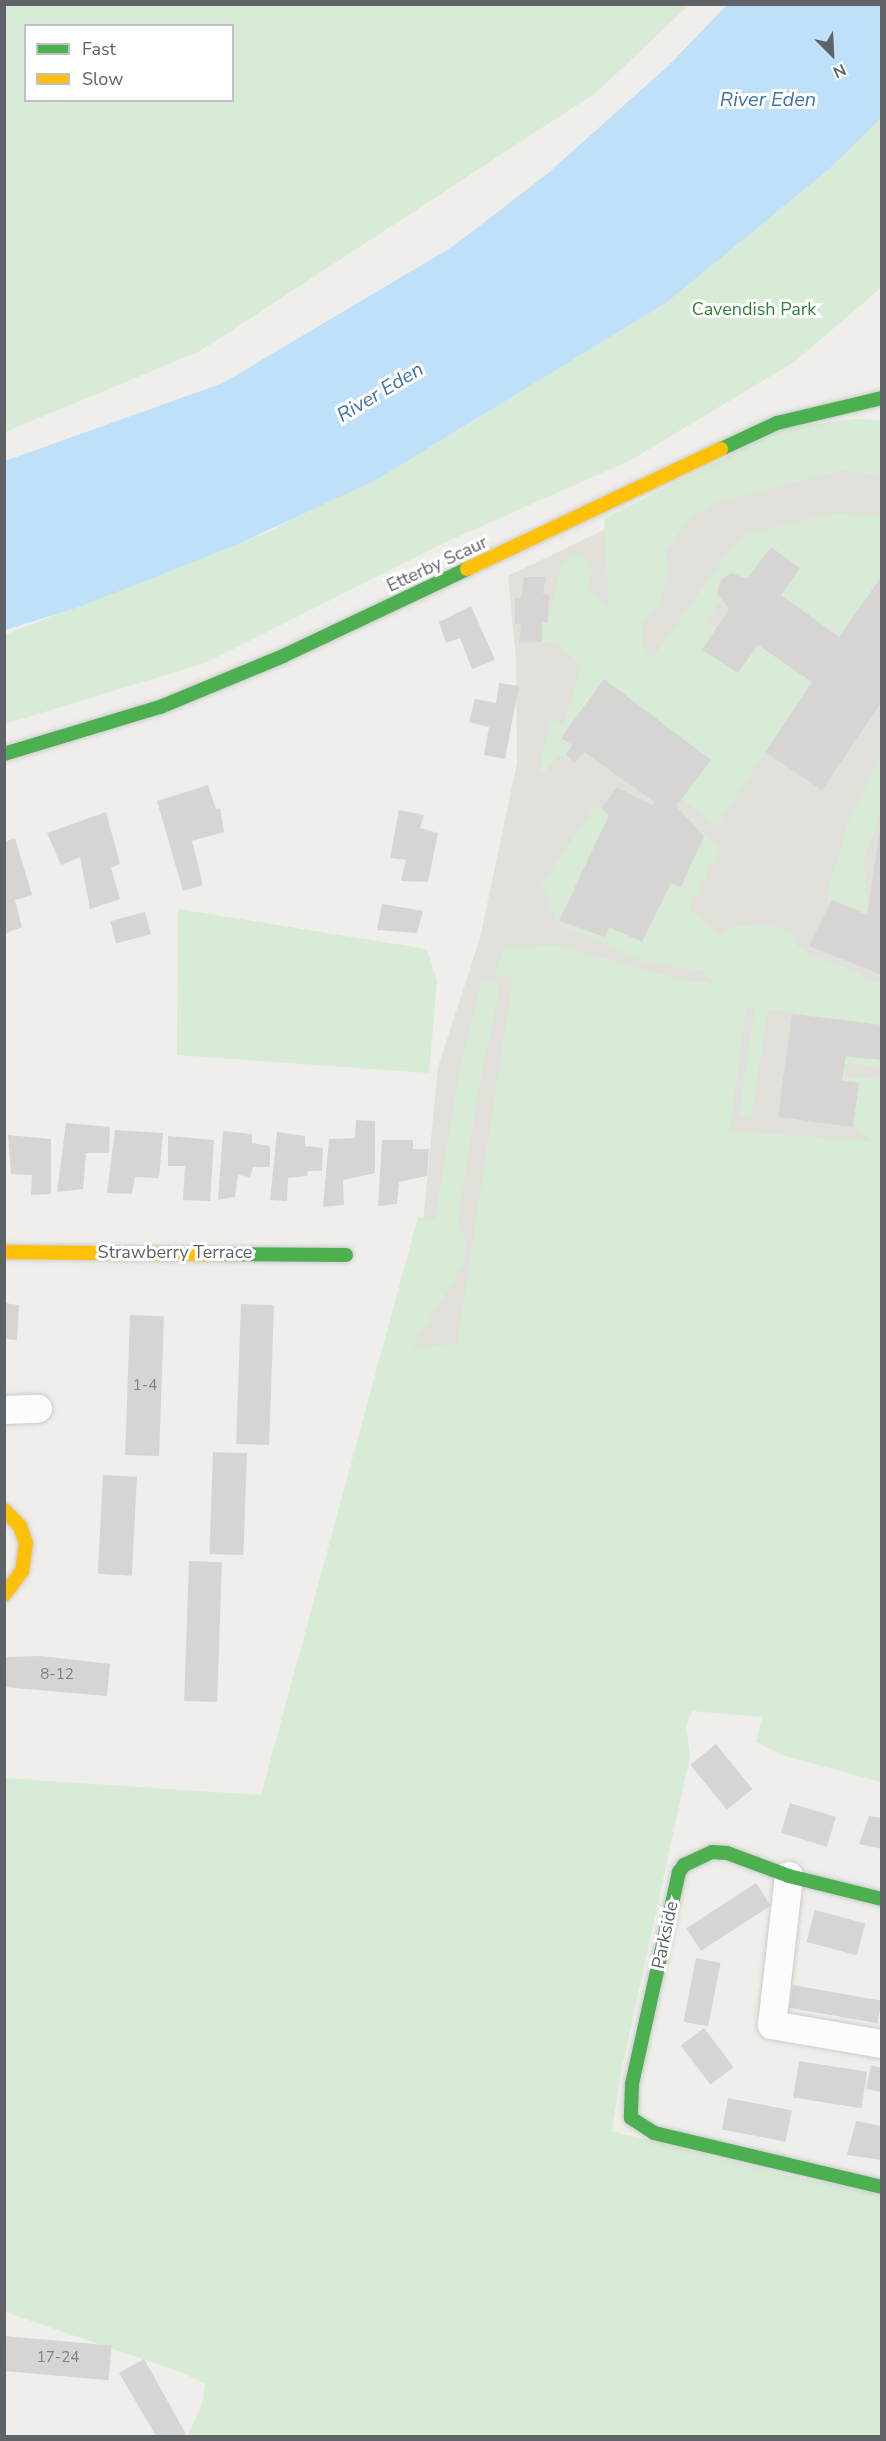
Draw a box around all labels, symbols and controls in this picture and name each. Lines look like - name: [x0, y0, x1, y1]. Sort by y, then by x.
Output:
- legend: [24, 24, 234, 102]
- north arrow: [802, 24, 862, 84]
- text: Fast: [82, 37, 116, 61]
- text: N: [829, 58, 849, 83]
- text: Slow: [82, 67, 123, 91]
- water label: River Eden: [720, 87, 816, 111]
- park label: Cavendish Park: [692, 298, 816, 320]
- water label: River Eden: [333, 357, 427, 427]
- street label: Etterby Scaur: [383, 531, 491, 597]
- street label: Strawberry Terrace: [98, 1241, 252, 1263]
- house number: 1-4: [133, 1377, 157, 1395]
- house number: 8-12: [40, 1666, 74, 1684]
- street label: Parkside: [647, 1899, 683, 1971]
- house number: 17-24: [37, 2349, 79, 2367]

